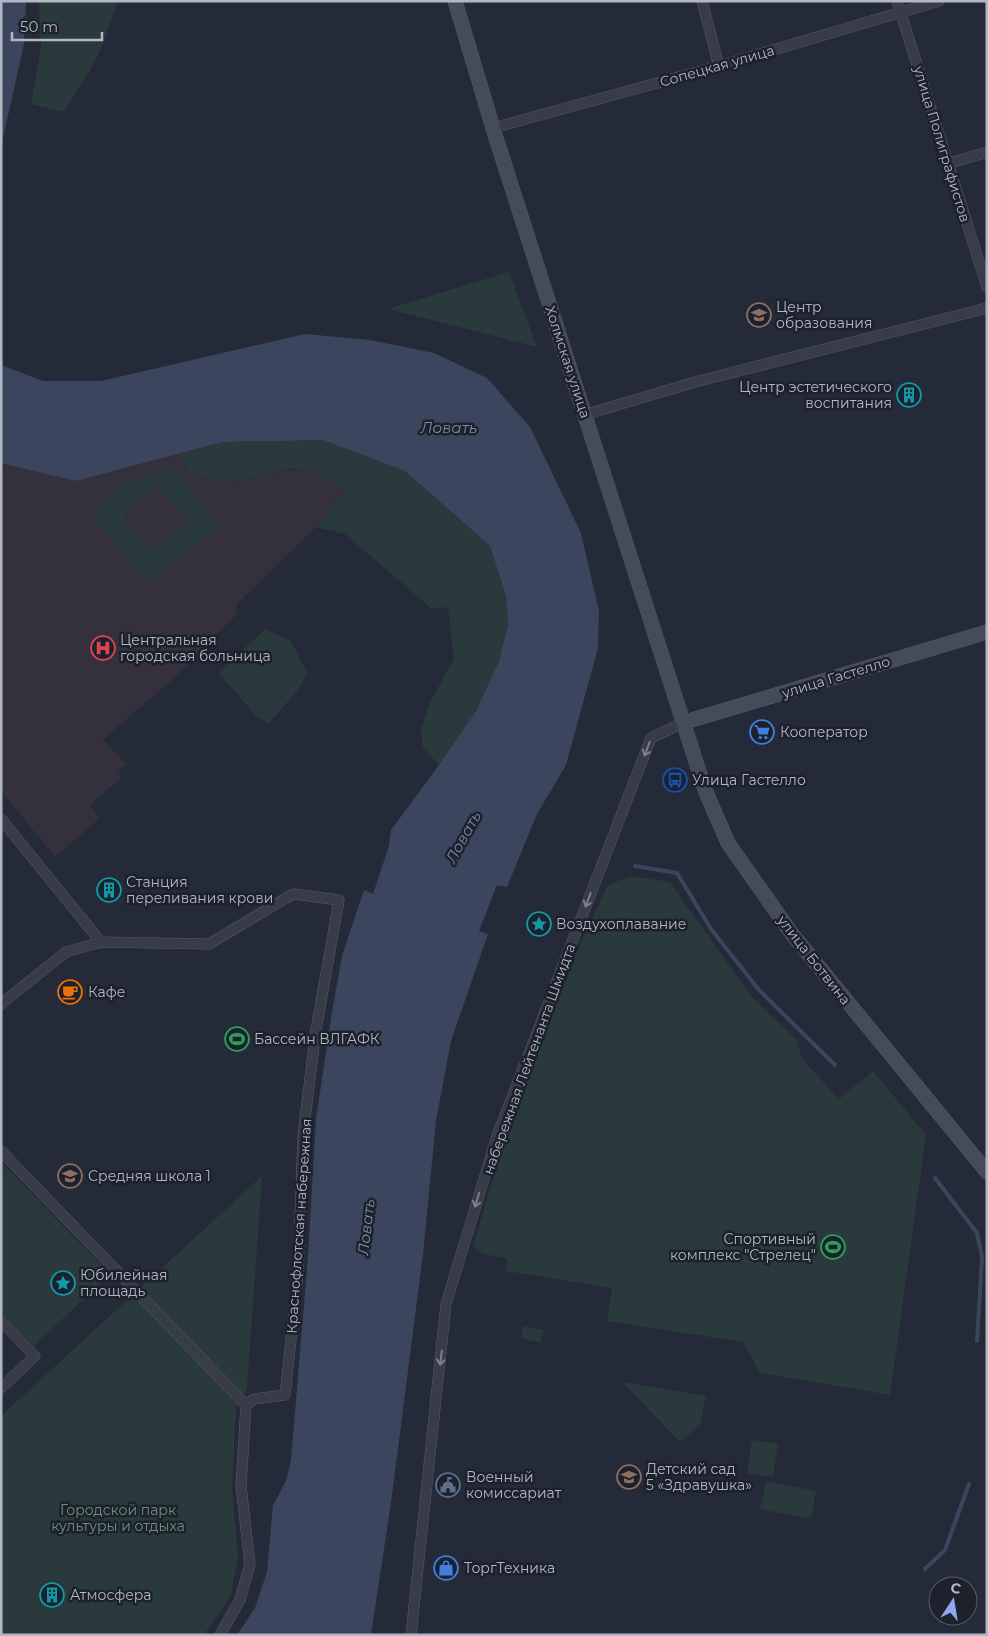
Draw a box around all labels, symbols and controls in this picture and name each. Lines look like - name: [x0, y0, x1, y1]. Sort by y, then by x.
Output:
- scale bar: [12, 10, 102, 42]
- text: 50 m: [20, 17, 58, 36]
- street label: Сопецкая улица: [658, 41, 776, 91]
- street label: улица Полиграфистов: [909, 63, 974, 224]
- place label: Центр образования: [776, 298, 872, 332]
- school or university icon: Центр образования: [746, 302, 772, 328]
- street label: Холмская улица: [541, 303, 595, 421]
- place label: Центр эстетического воспитания: [739, 378, 892, 412]
- building icon: Центр эстетического воспитания: [896, 382, 922, 408]
- water label: Ловать: [420, 418, 477, 437]
- place label: Центральная городская больница: [120, 631, 271, 665]
- hospital icon: Центральная городская больница: [90, 635, 116, 661]
- street label: улица Гастелло: [779, 652, 892, 702]
- supermarket icon: Кооператор: [749, 719, 775, 745]
- place label: Кооператор: [780, 723, 868, 741]
- one-way arrow: [642, 740, 651, 756]
- bus stop icon: Улица Гастелло: [662, 767, 688, 793]
- place label: Улица Гастелло: [692, 771, 806, 789]
- water label: Ловать: [441, 808, 485, 867]
- place label: Станция переливания крови: [126, 873, 273, 907]
- building icon: Станция переливания крови: [96, 877, 122, 903]
- one-way arrow: [583, 892, 592, 907]
- place icon: Воздухоплавание: [526, 911, 552, 937]
- street label: улица Ботвина: [773, 911, 855, 1008]
- place label: Воздухоплавание: [556, 915, 686, 933]
- street label: набережная Лейтенанта Шмидта: [479, 941, 579, 1177]
- cafe icon: Кафе: [57, 979, 83, 1005]
- place label: Кафе: [88, 983, 125, 1001]
- sports icon: Бассейн ВЛГАФК: [224, 1026, 250, 1052]
- place label: Бассейн ВЛГАФК: [254, 1030, 380, 1048]
- street label: Краснофлотская набережная: [282, 1118, 316, 1334]
- school or university icon: Средняя школа 1: [57, 1163, 83, 1189]
- place label: Средняя школа 1: [88, 1167, 211, 1185]
- one-way arrow: [472, 1192, 482, 1208]
- water label: Ловать: [353, 1198, 379, 1257]
- place label: Спортивный комплекс "Стрелец": [670, 1230, 816, 1264]
- sports icon: Спортивный комплекс "Стрелец": [820, 1234, 846, 1260]
- place label: Юбилейная площадь: [80, 1266, 167, 1300]
- place icon: Юбилейная площадь: [50, 1270, 76, 1296]
- one-way arrow: [436, 1350, 446, 1366]
- place label: Детский сад 5 «Здравушка»: [646, 1460, 752, 1494]
- school or university icon: Детский сад 5 «Здравушка»: [616, 1464, 642, 1490]
- place label: Военный комиссариат: [466, 1468, 562, 1502]
- public building icon: Военный комиссариат: [435, 1472, 461, 1498]
- park label: Городской парк культуры и отдыха: [51, 1501, 185, 1535]
- shop icon: ТоргТехника: [433, 1555, 459, 1581]
- place label: ТоргТехника: [464, 1559, 555, 1577]
- north arrow: [928, 1576, 978, 1626]
- text: С: [949, 1578, 963, 1598]
- building icon: Атмосфера: [39, 1582, 65, 1608]
- place label: Атмосфера: [70, 1586, 152, 1604]

